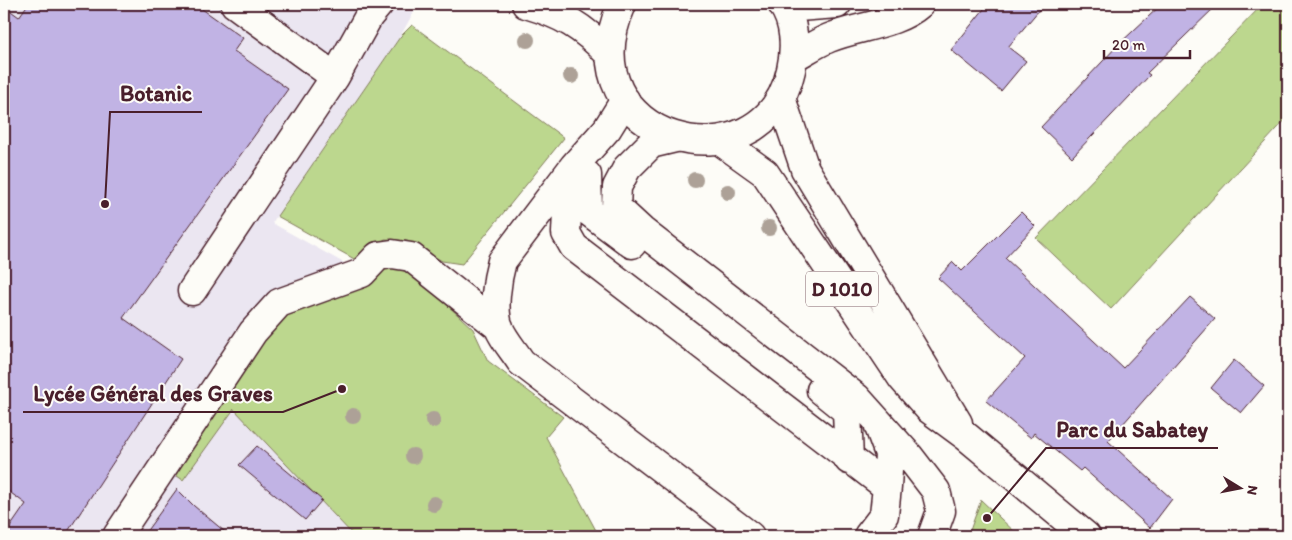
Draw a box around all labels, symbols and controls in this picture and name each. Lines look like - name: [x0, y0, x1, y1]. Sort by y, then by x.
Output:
- scale bar: [1104, 28, 1191, 60]
- text: 20 m: [1112, 36, 1146, 54]
- callout: Botanic: [110, 75, 202, 112]
- text: Botanic: [120, 80, 193, 107]
- road number: D 1010: [806, 272, 878, 306]
- callout: Lycée Général des Graves: [23, 375, 283, 412]
- text: Lycée Général des Graves: [33, 380, 273, 407]
- callout: Parc du Sabatey: [1046, 411, 1218, 448]
- text: Parc du Sabatey: [1056, 416, 1208, 443]
- north arrow: [1214, 462, 1264, 512]
- text: N: [1243, 484, 1262, 496]

